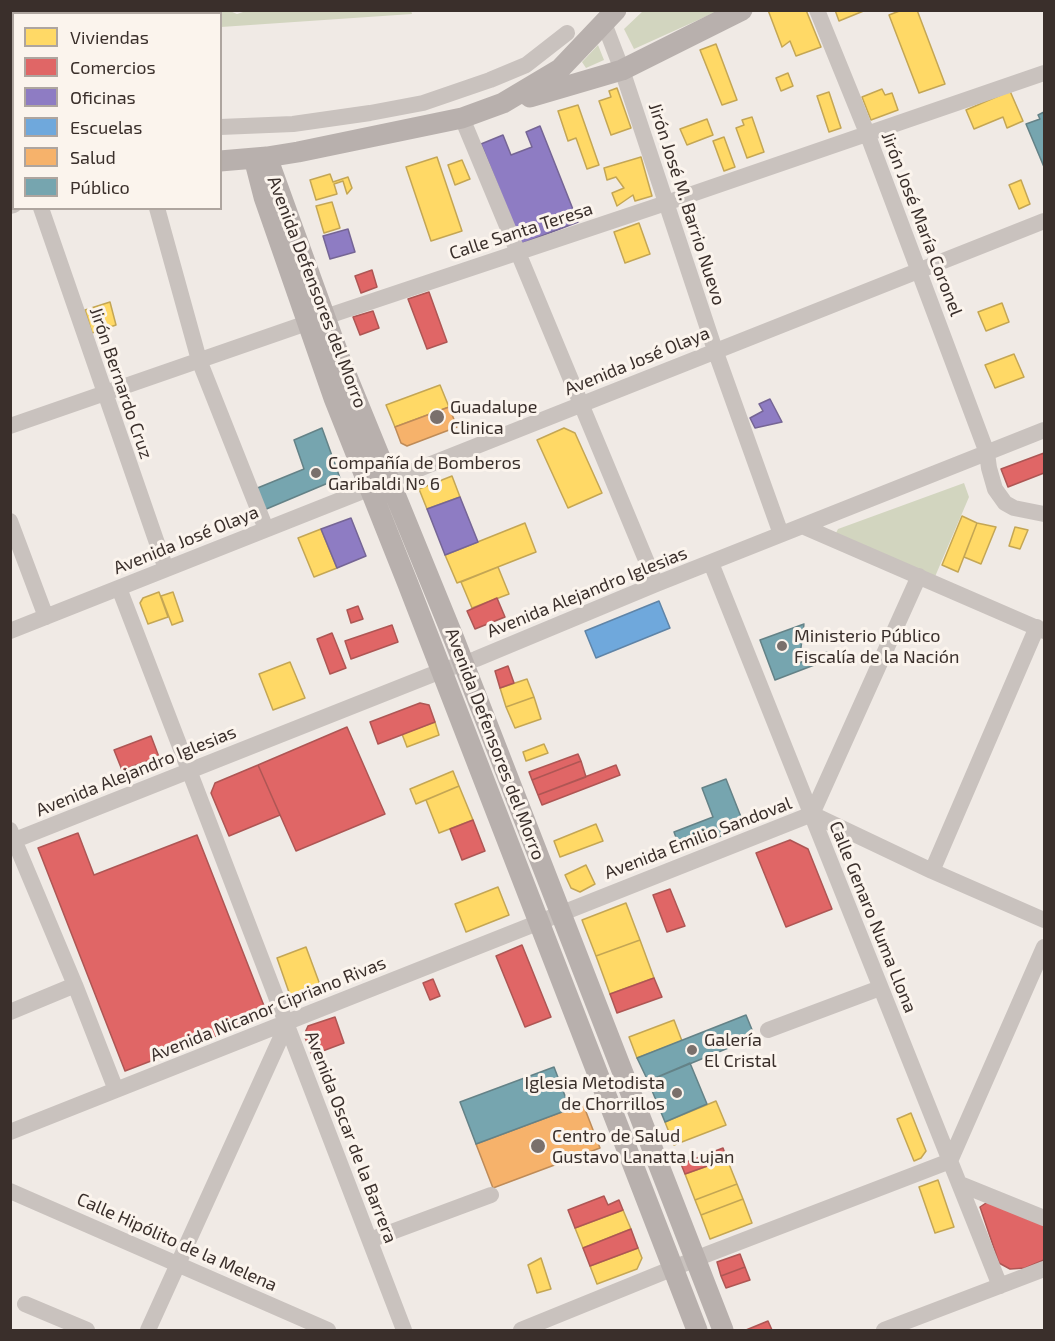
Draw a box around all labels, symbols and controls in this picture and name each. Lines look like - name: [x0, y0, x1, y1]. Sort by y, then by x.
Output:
- legend: [12, 12, 222, 210]
- text: Viviendas: [70, 26, 149, 48]
- text: Comercios: [70, 56, 156, 78]
- text: Oficinas: [70, 86, 136, 108]
- street label: Jirón José M. Barrio Nuevo: [644, 100, 730, 308]
- text: Escuelas: [70, 116, 142, 138]
- street label: Jirón José María Coronel: [877, 129, 967, 319]
- text: Salud: [70, 146, 116, 168]
- street label: Avenida Defensores del Morro: [263, 173, 371, 411]
- text: Público: [70, 176, 130, 198]
- street label: Calle Santa Teresa: [447, 198, 595, 264]
- street label: Jirón Bernardo Cruz: [85, 304, 157, 462]
- street label: Avenida José Olaya: [561, 322, 713, 400]
- place label: Guadalupe Clinica: [450, 396, 537, 438]
- marker: Guadalupe Clinica: [428, 408, 446, 426]
- place label: Compañía de Bomberos Garibaldi Nº 6: [328, 452, 521, 494]
- marker: Compañía de Bomberos Garibaldi Nº 6: [309, 466, 323, 480]
- street label: Avenida José Olaya: [110, 501, 262, 579]
- street label: Avenida Alejandro Iglesias: [484, 542, 690, 642]
- street label: Avenida Defensores del Morro: [441, 625, 549, 863]
- place label: Ministerio Público Fiscalía de la Nación: [794, 625, 959, 668]
- marker: Ministerio Público Fiscalía de la Nación: [775, 639, 789, 653]
- street label: Avenida Alejandro Iglesias: [33, 721, 239, 821]
- street label: Avenida Emilio Sandoval: [601, 792, 795, 884]
- street label: Calle Genaro Numa Llona: [825, 818, 921, 1016]
- street label: Avenida Nicanor Cipriano Rivas: [147, 952, 389, 1066]
- street label: Avenida Oscar de la Barrera: [301, 1028, 401, 1246]
- place label: Galería El Cristal: [704, 1029, 777, 1072]
- marker: Galería El Cristal: [685, 1043, 699, 1057]
- place label: Iglesia Metodista de Chorrillos: [525, 1072, 665, 1114]
- marker: Iglesia Metodista de Chorrillos: [670, 1086, 684, 1100]
- place label: Centro de Salud Gustavo Lanatta Lujan: [552, 1125, 735, 1168]
- marker: Centro de Salud Gustavo Lanatta Lujan: [529, 1137, 547, 1155]
- street label: Calle Hipólito de la Melena: [74, 1188, 280, 1296]

